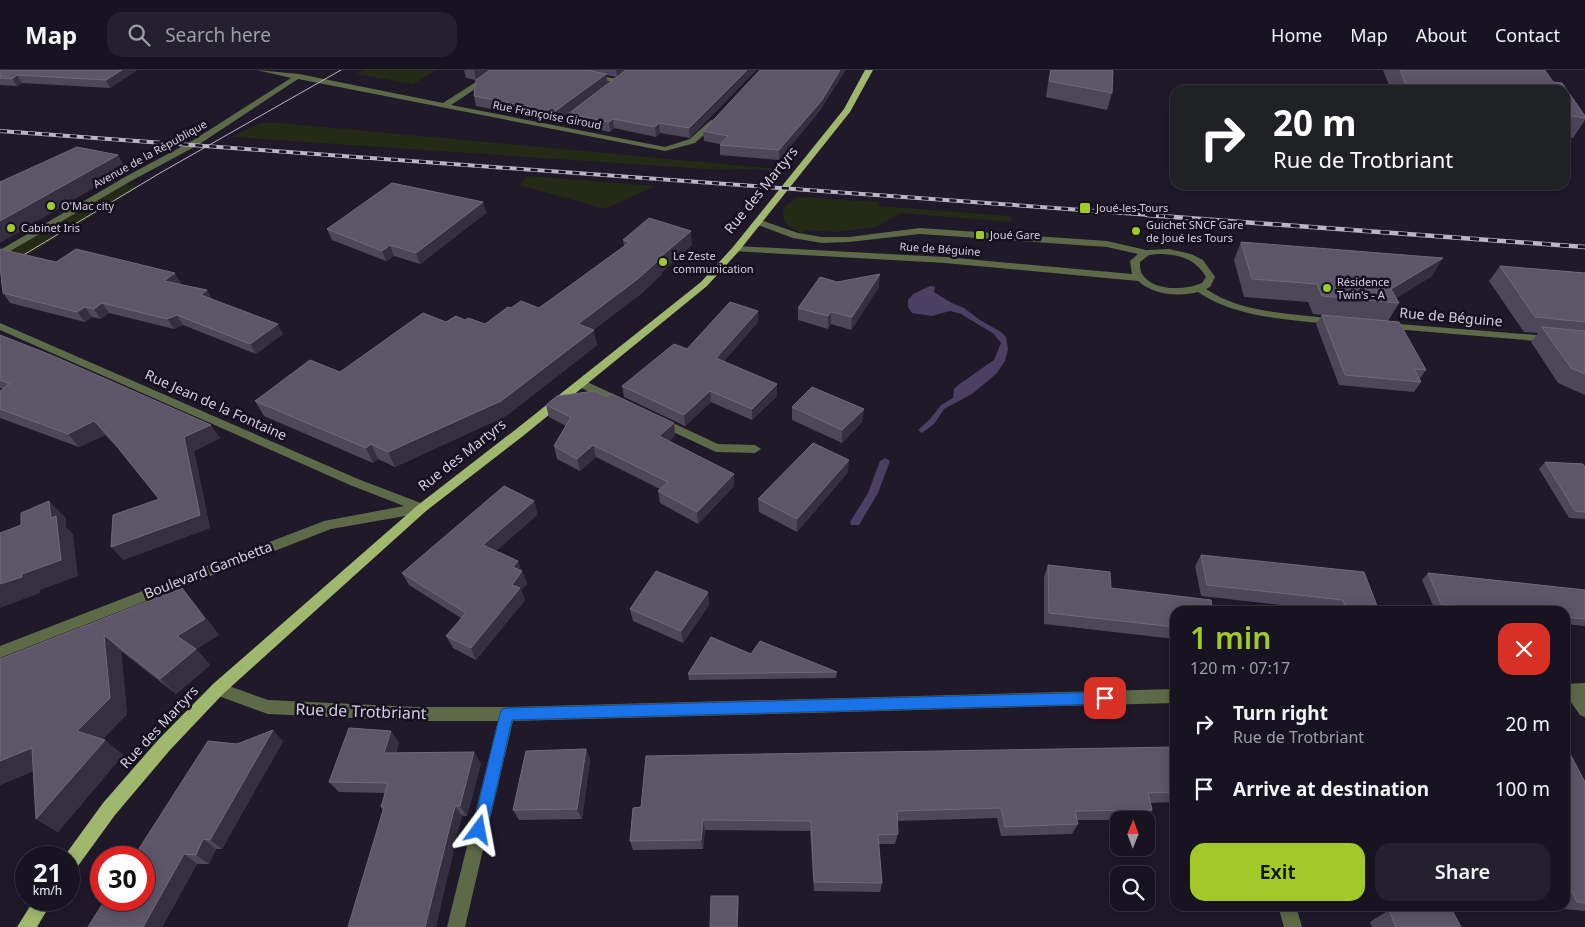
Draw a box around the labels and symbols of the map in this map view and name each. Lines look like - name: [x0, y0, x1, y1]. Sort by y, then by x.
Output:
- street label: Rue Françoise Giroud: [492, 97, 603, 132]
- street label: Avenue de la République: [90, 116, 209, 191]
- street label: Rue des Martyrs: [720, 142, 802, 237]
- place label: O'Mac city: [61, 198, 114, 213]
- marker: O'Mac city: [45, 200, 57, 212]
- place label: Joué-les-Tours: [1095, 200, 1168, 215]
- marker: Joué-les-Tours: [1078, 201, 1092, 215]
- place label: Guichet SNCF Gare de Joué les Tours: [1146, 217, 1243, 245]
- place label: Cabinet Iris: [21, 220, 80, 235]
- marker: Cabinet Iris: [5, 222, 17, 234]
- marker: Guichet SNCF Gare de Joué les Tours: [1130, 225, 1142, 237]
- place label: Joué Gare: [989, 227, 1040, 242]
- marker: Joué Gare: [974, 229, 986, 241]
- street label: Rue de Béguine: [899, 238, 981, 259]
- place label: Le Zeste communication: [673, 248, 754, 276]
- marker: Le Zeste communication: [657, 256, 669, 268]
- place label: Résidence Twin's - A: [1337, 274, 1389, 302]
- marker: Résidence Twin's - A: [1321, 282, 1333, 294]
- street label: Rue de Béguine: [1399, 303, 1504, 330]
- street label: Rue Jean de la Fontaine: [142, 365, 290, 444]
- street label: Rue des Martyrs: [414, 414, 510, 495]
- street label: Boulevard Gambetta: [141, 536, 275, 603]
- pin: [1084, 677, 1126, 719]
- street label: Rue des Martyrs: [115, 681, 202, 772]
- street label: Rue de Trotbriant: [295, 698, 427, 724]
- position arrow: [452, 803, 504, 855]
- north arrow: [1110, 811, 1155, 856]
- speed limit sign: 30: [90, 846, 155, 911]

